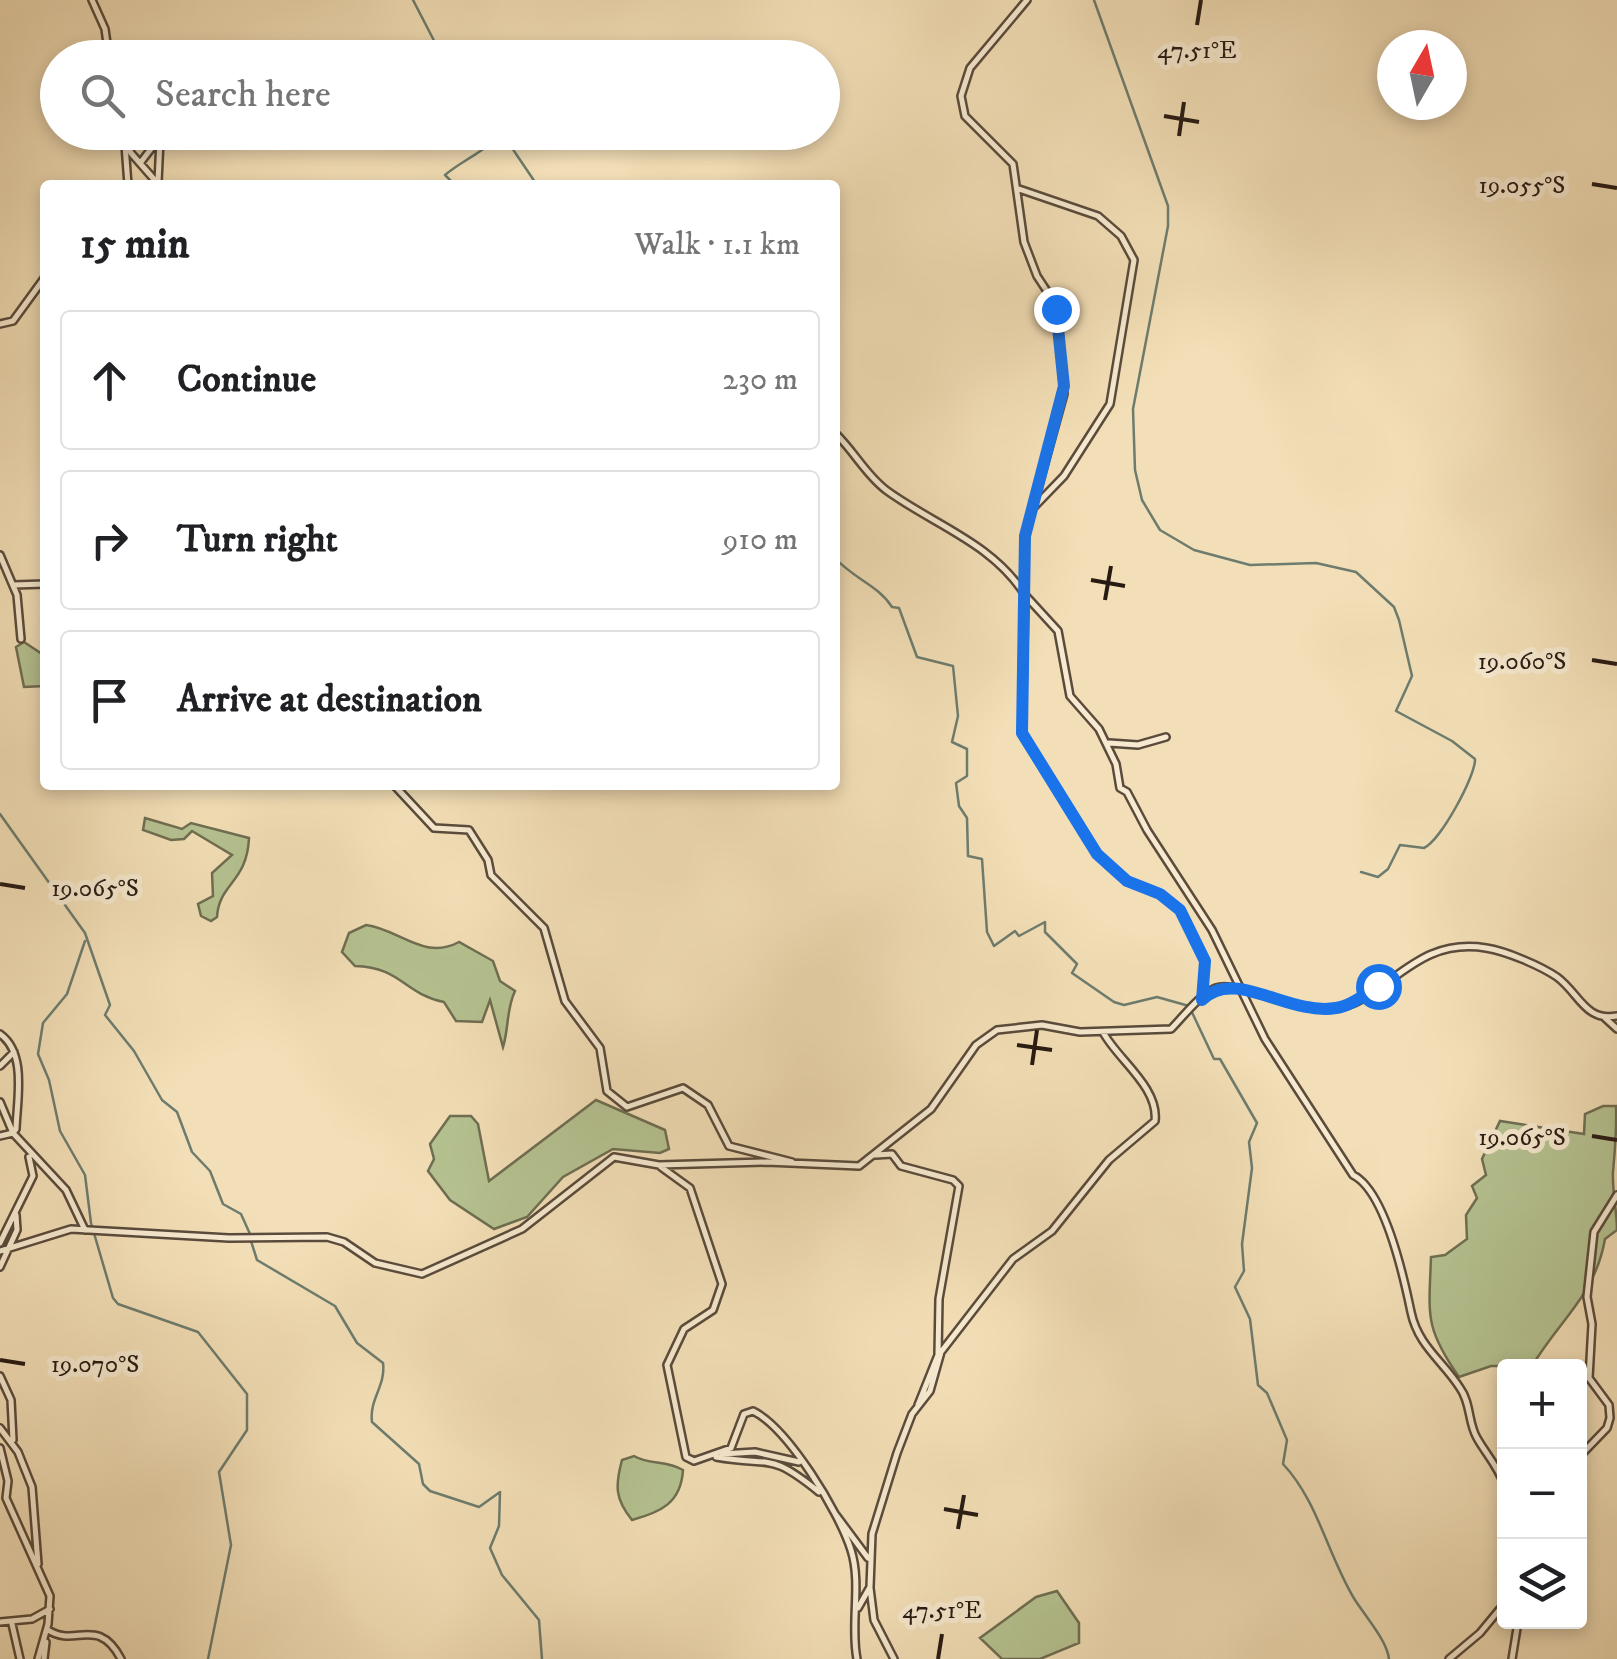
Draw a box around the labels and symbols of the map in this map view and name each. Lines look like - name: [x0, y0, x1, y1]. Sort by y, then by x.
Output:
- north arrow: [1377, 30, 1467, 120]
- text: 47.51°E: [1157, 35, 1237, 66]
- text: 19.055°S: [1479, 170, 1565, 201]
- route end: [1034, 287, 1080, 333]
- text: 19.060°S: [1478, 646, 1566, 677]
- text: 19.065°S: [51, 873, 139, 904]
- route start: [1356, 964, 1402, 1010]
- text: 19.065°S: [1478, 1122, 1566, 1153]
- text: 19.070°S: [51, 1349, 139, 1380]
- text: 47.51°E: [902, 1595, 982, 1626]

